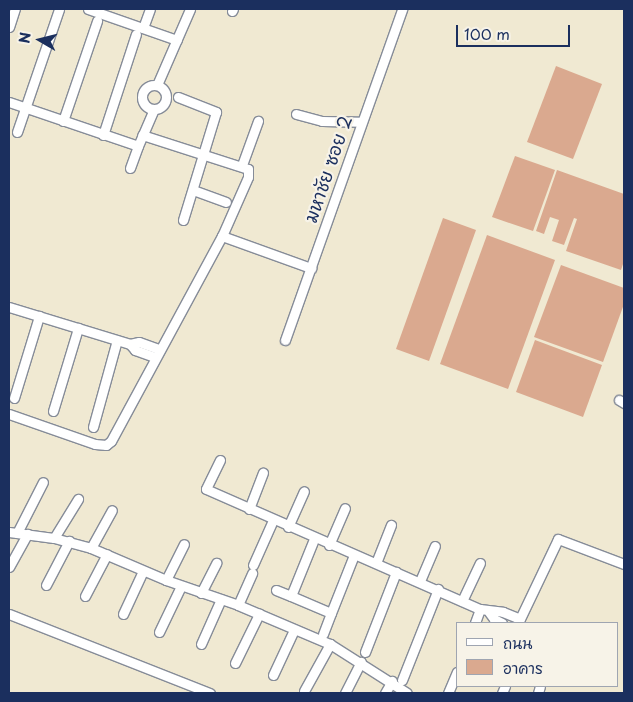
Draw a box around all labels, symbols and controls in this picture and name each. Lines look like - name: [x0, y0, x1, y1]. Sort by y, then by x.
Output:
- north arrow: [15, 15, 65, 65]
- scale bar: [458, 15, 572, 47]
- text: 100 m: [464, 22, 510, 45]
- text: N: [13, 31, 36, 45]
- street label: มหาชัย ซอย 2: [300, 113, 356, 225]
- legend: [456, 622, 618, 687]
- text: ถนน: [503, 631, 532, 654]
- text: อาคาร: [503, 656, 543, 679]

